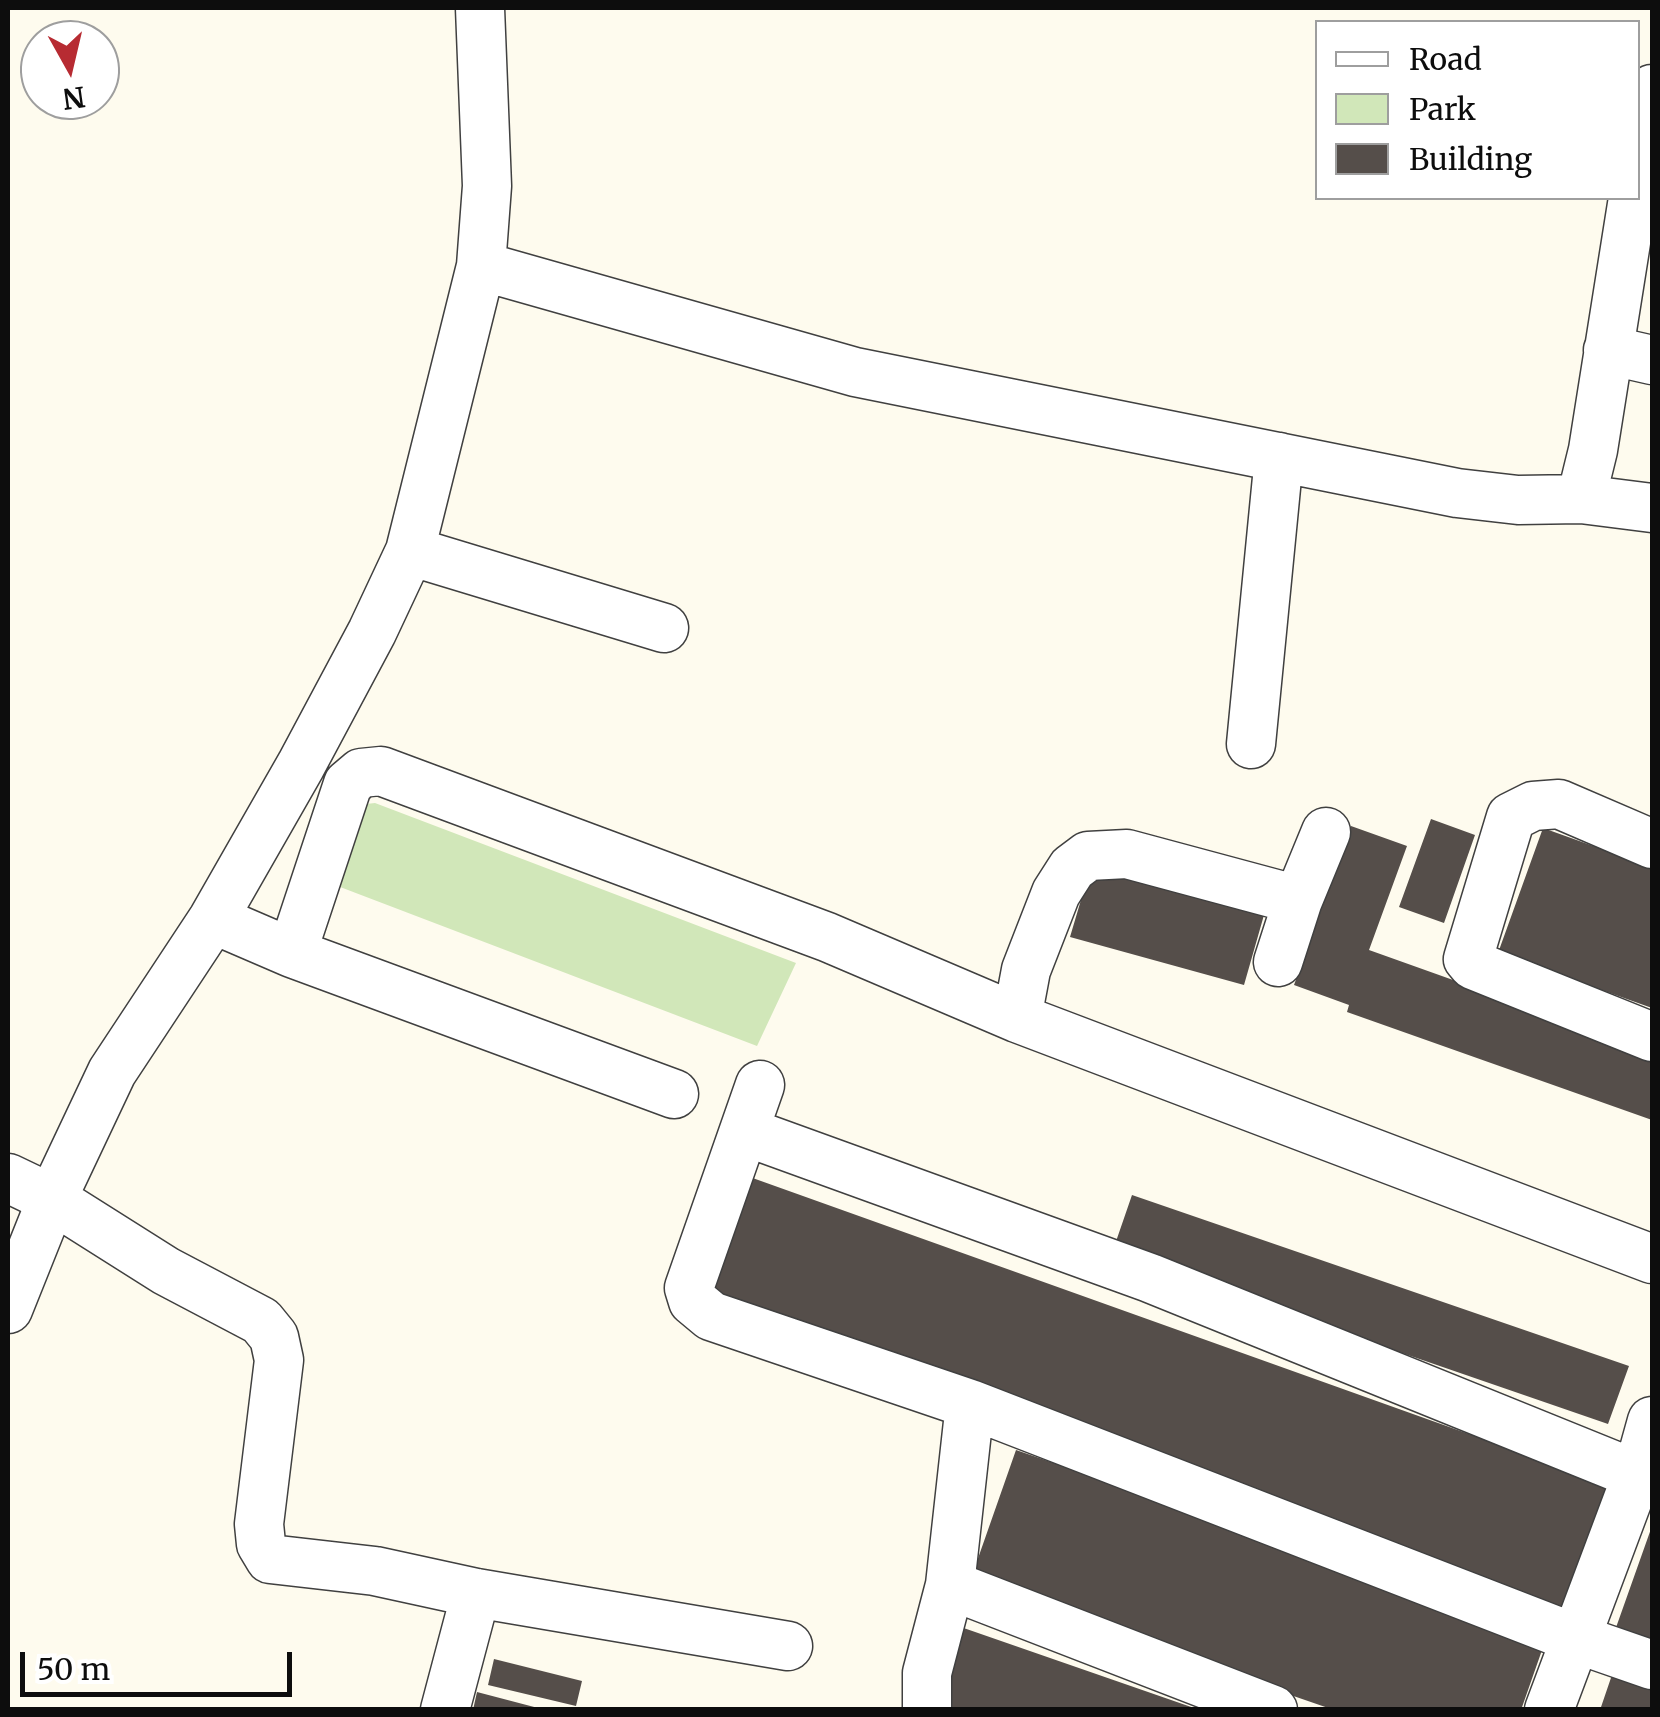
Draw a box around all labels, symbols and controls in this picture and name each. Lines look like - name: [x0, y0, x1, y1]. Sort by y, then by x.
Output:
- north arrow: [20, 20, 120, 120]
- legend: [1315, 20, 1640, 200]
- text: Road: [1409, 40, 1482, 78]
- text: N: [60, 78, 87, 117]
- text: Park: [1409, 90, 1476, 128]
- text: Building: [1409, 140, 1532, 178]
- scale bar: [25, 1632, 298, 1694]
- text: 50 m: [37, 1650, 110, 1688]

